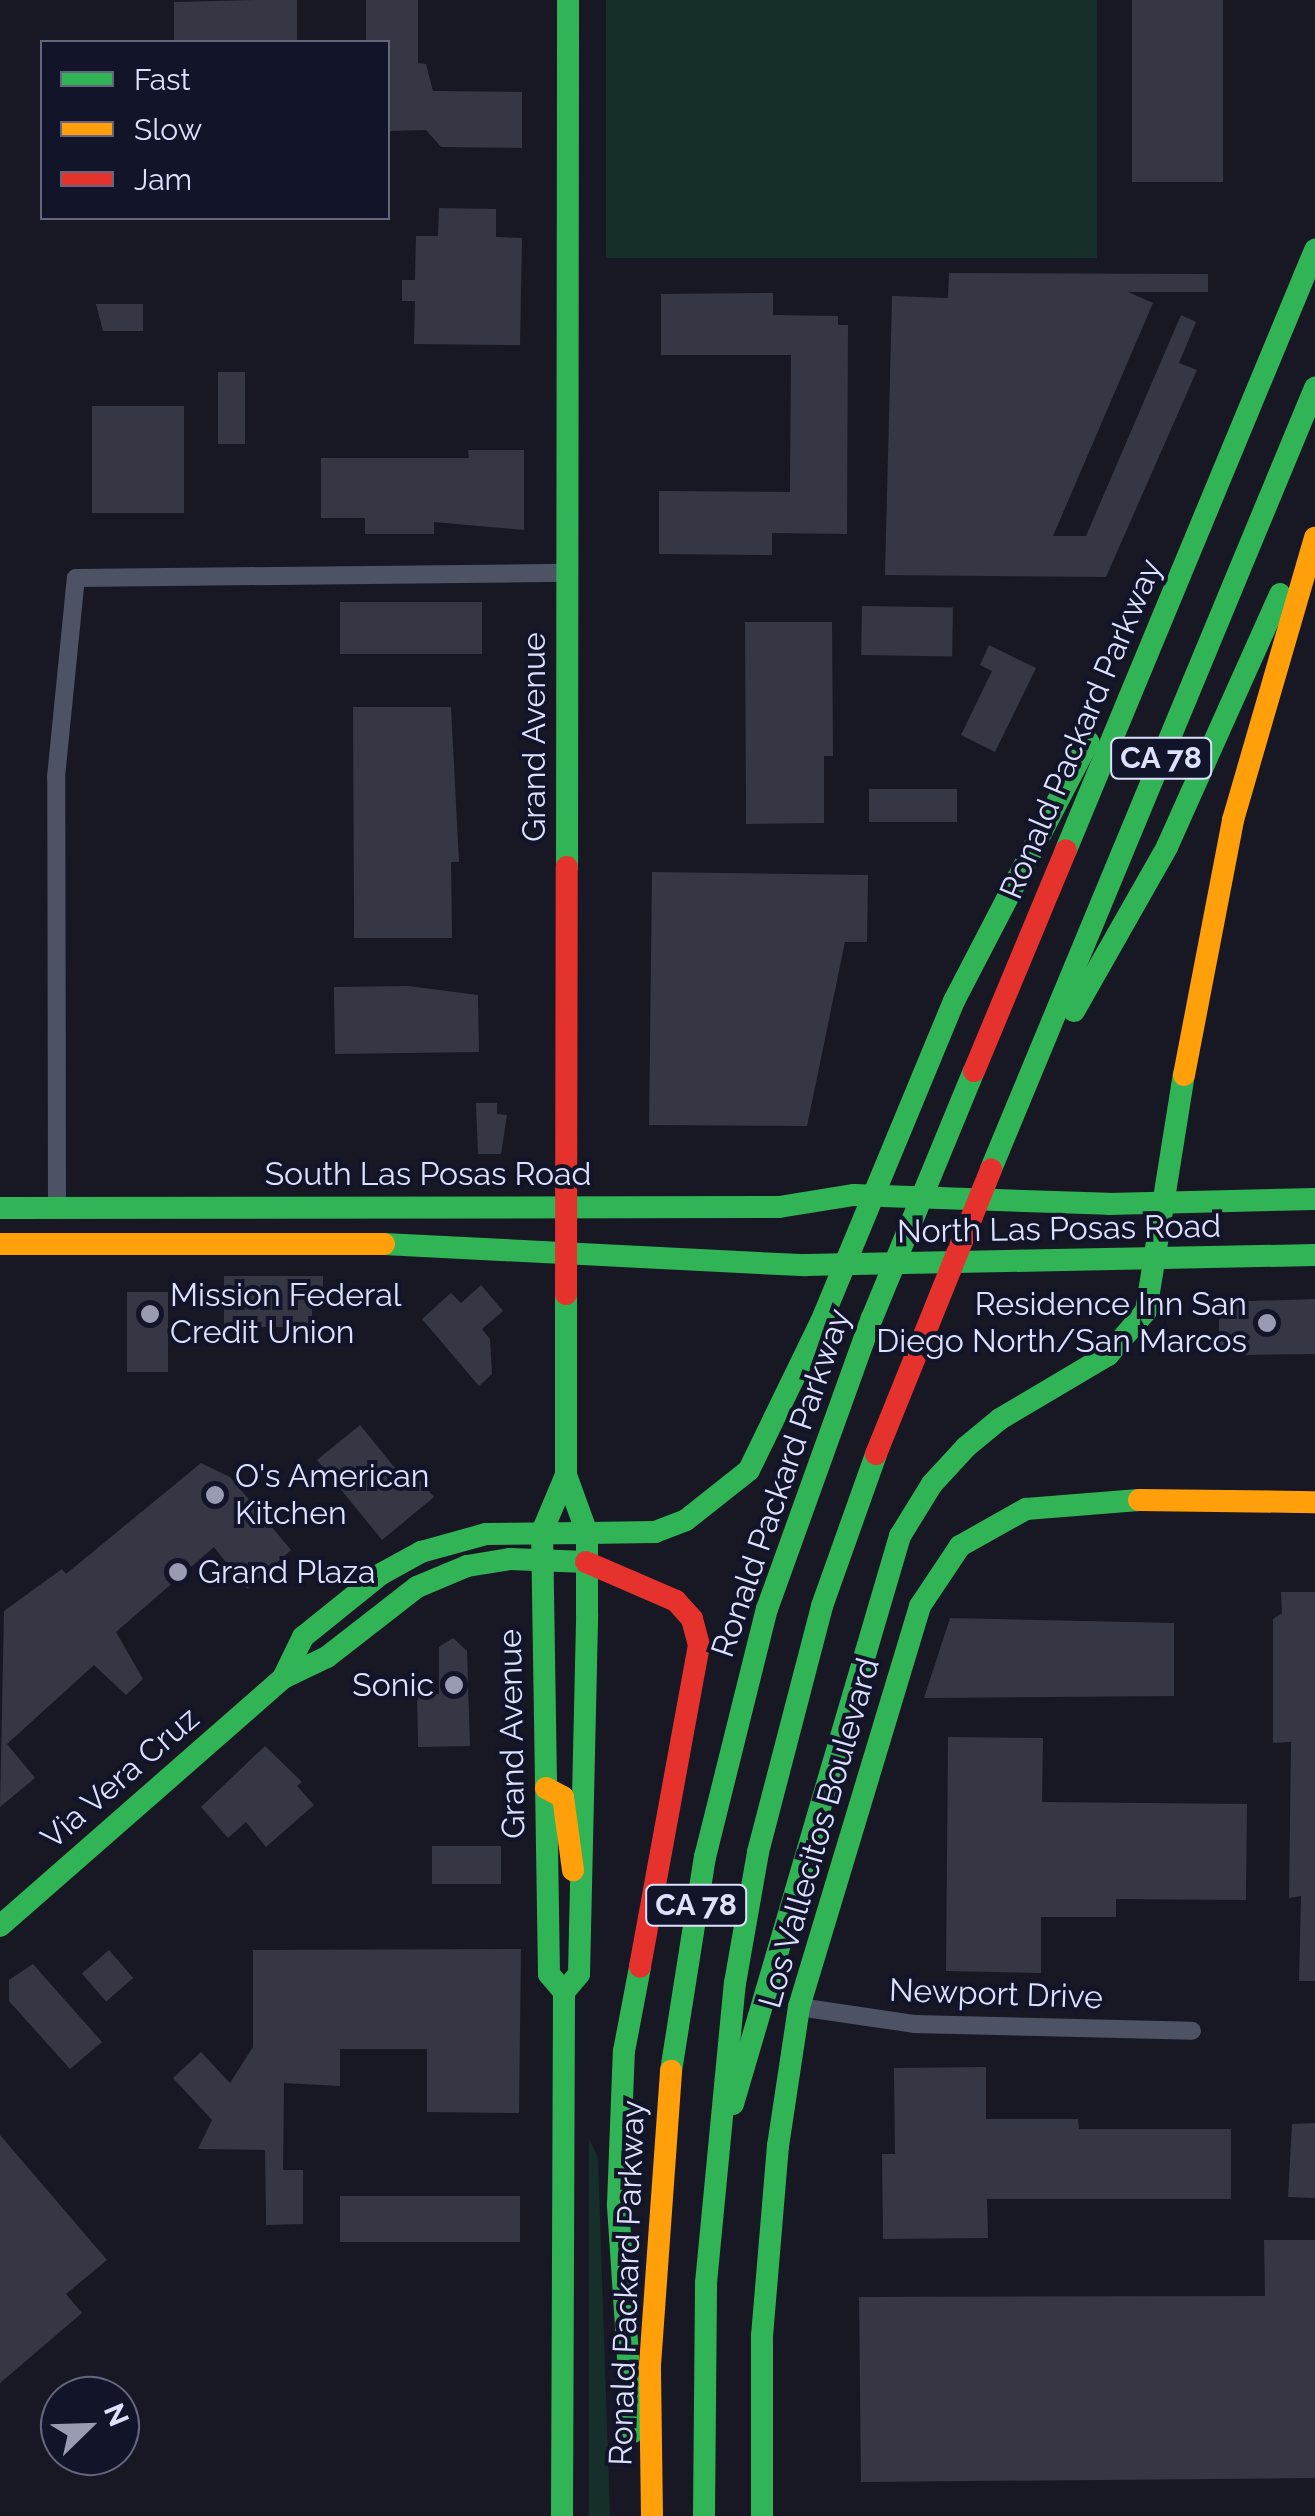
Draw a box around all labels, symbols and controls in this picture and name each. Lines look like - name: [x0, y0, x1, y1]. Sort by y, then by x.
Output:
- legend: [40, 40, 390, 220]
- text: Fast: [134, 62, 191, 97]
- text: Slow: [134, 112, 202, 147]
- text: Jam: [134, 162, 192, 197]
- street label: Ronald Packard Parkway: [992, 553, 1170, 905]
- street label: Grand Avenue: [515, 632, 553, 842]
- road number: CA 78: [1108, 733, 1214, 783]
- street label: South Las Posas Road: [265, 1155, 591, 1193]
- street label: North Las Posas Road: [897, 1207, 1221, 1251]
- place label: Mission Federal Credit Union: [170, 1277, 401, 1352]
- place label: Residence Inn San Diego North/San Marcos: [876, 1286, 1247, 1361]
- marker: Mission Federal Credit Union: [139, 1303, 161, 1325]
- street label: Ronald Packard Parkway: [703, 1304, 859, 1662]
- marker: Residence Inn San Diego North/San Marcos: [1256, 1312, 1278, 1334]
- place label: O's American Kitchen: [235, 1458, 430, 1533]
- marker: O's American Kitchen: [204, 1484, 226, 1506]
- place label: Grand Plaza: [198, 1553, 375, 1591]
- marker: Grand Plaza: [167, 1561, 189, 1583]
- street label: Grand Avenue: [491, 1628, 533, 1840]
- street label: Los Vallecitos Boulevard: [750, 1653, 888, 2013]
- place label: Sonic: [352, 1666, 434, 1704]
- marker: Sonic: [443, 1674, 465, 1696]
- street label: Via Vera Cruz: [33, 1699, 207, 1857]
- road number: CA 78: [644, 1880, 748, 1930]
- street label: Newport Drive: [888, 1971, 1104, 2017]
- street label: Ronald Packard Parkway: [601, 2100, 653, 2466]
- north arrow: [40, 2376, 140, 2476]
- text: N: [97, 2399, 136, 2431]

